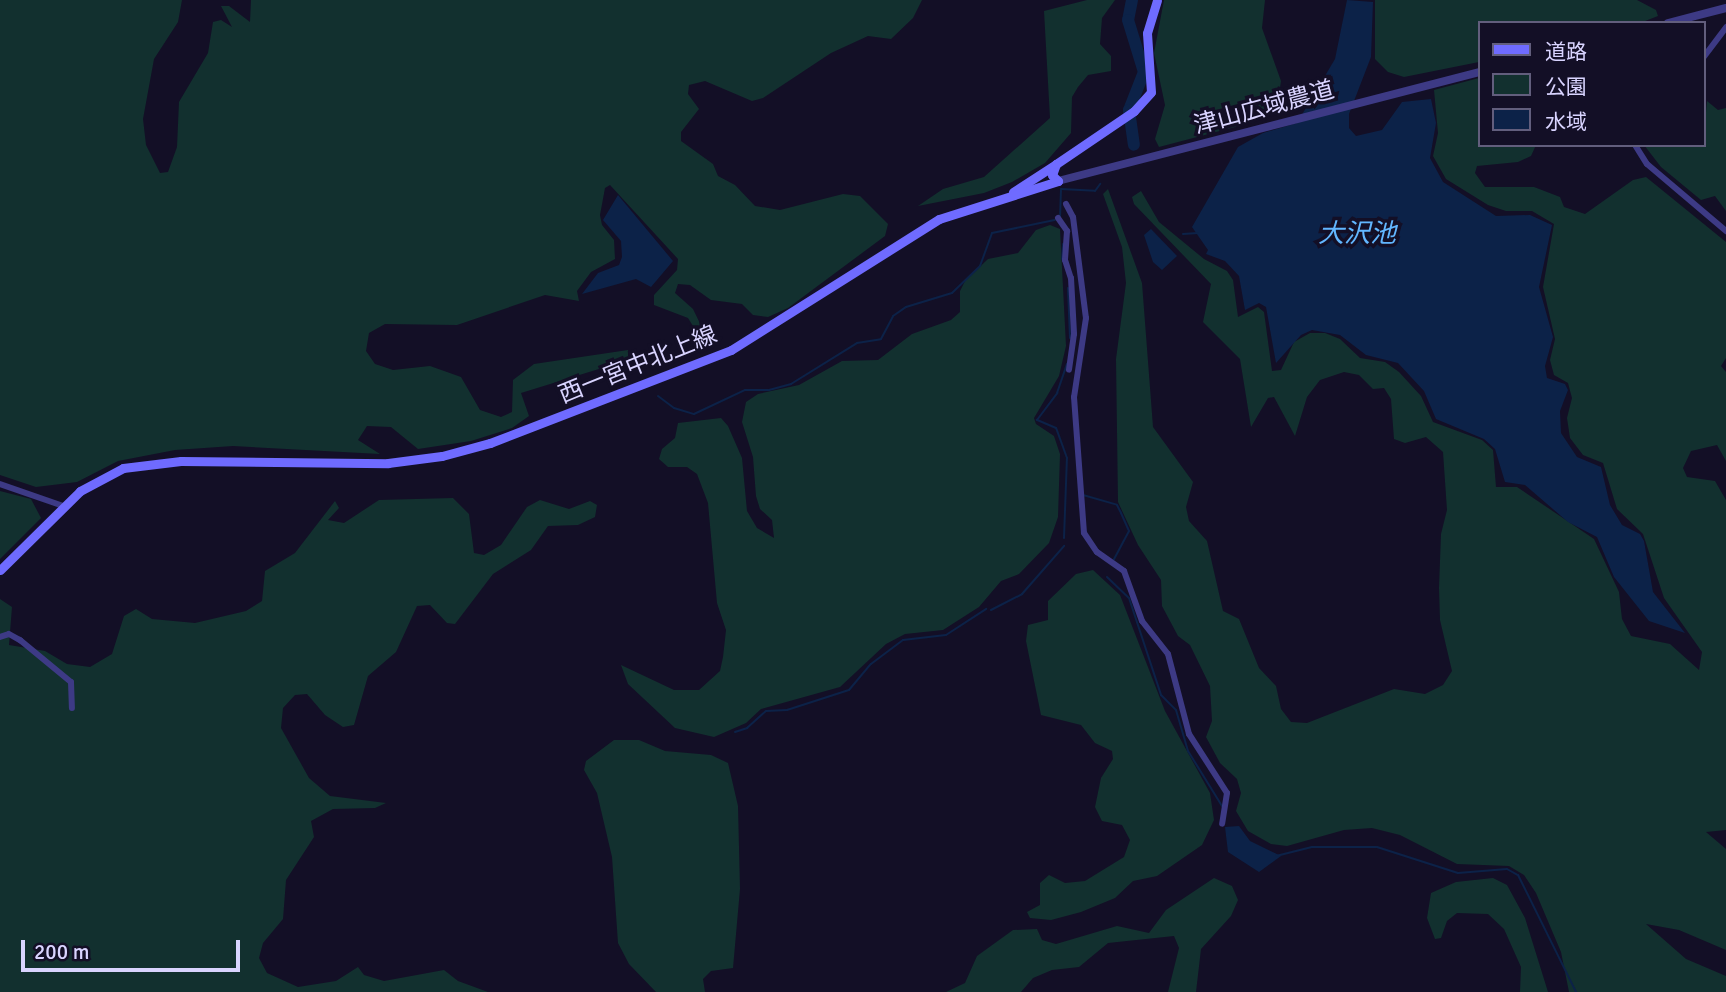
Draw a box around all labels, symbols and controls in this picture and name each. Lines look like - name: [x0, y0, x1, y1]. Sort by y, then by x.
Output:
- legend: [1478, 21, 1705, 147]
- text: 道路: [1545, 39, 1587, 65]
- text: 公園: [1545, 74, 1587, 100]
- street label: 津山広域農道: [1191, 75, 1337, 141]
- text: 水域: [1545, 109, 1587, 135]
- water label: 大沢池: [1318, 219, 1396, 251]
- street label: 西一宮中北上線: [555, 320, 721, 410]
- scale bar: [24, 926, 243, 970]
- text: 200 m: [34, 939, 89, 965]

